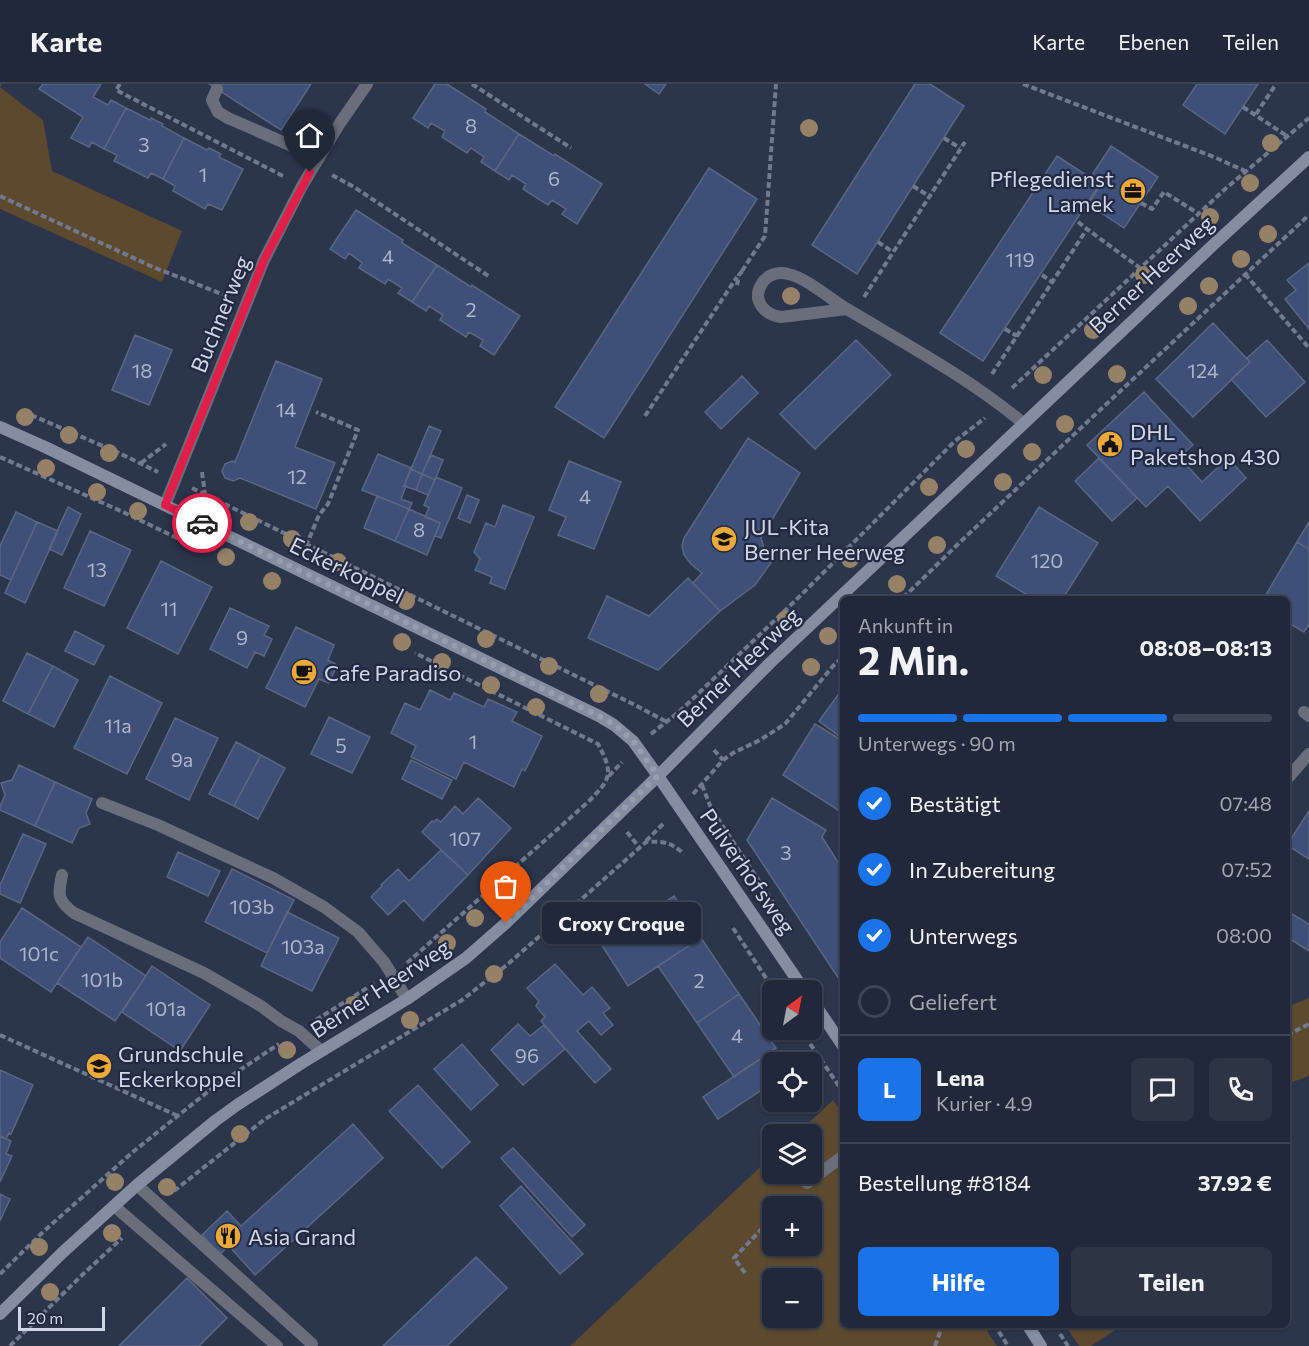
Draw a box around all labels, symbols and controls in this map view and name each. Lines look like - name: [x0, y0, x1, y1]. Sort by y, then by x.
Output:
- text: Karte: [30, 24, 102, 58]
- text: Karte: [1032, 29, 1085, 54]
- text: Ebenen: [1118, 29, 1189, 54]
- text: Teilen: [1222, 29, 1279, 54]
- pin: [284, 110, 335, 172]
- house number: 8: [465, 113, 477, 137]
- icon: home: [293, 119, 326, 152]
- house number: 3: [138, 132, 150, 156]
- house number: 1: [199, 162, 207, 186]
- place label: Pflegedienst Lamek: [989, 165, 1114, 217]
- house number: 6: [548, 166, 560, 190]
- office icon: Pflegedienst Lamek: [1118, 176, 1148, 206]
- street label: Berner Heerweg: [1083, 209, 1219, 339]
- house number: 4: [382, 244, 394, 268]
- house number: 119: [1005, 247, 1035, 271]
- street label: Buchnerweg: [184, 252, 256, 376]
- house number: 2: [465, 297, 477, 321]
- house number: 18: [132, 358, 152, 382]
- house number: 124: [1187, 358, 1219, 382]
- house number: 14: [276, 397, 296, 421]
- place label: DHL Paketshop 430: [1130, 418, 1280, 470]
- public building icon: DHL Paketshop 430: [1095, 429, 1125, 459]
- house number: 12: [287, 464, 307, 488]
- house number: 4: [579, 484, 591, 508]
- courier: [172, 493, 232, 553]
- icon: car: [186, 507, 219, 540]
- place label: JUL-Kita Berner Heerweg: [744, 513, 905, 565]
- house number: 8: [413, 517, 425, 541]
- school or university icon: JUL-Kita Berner Heerweg: [709, 524, 739, 554]
- street label: Eckerkoppel: [286, 531, 408, 609]
- house number: 120: [1031, 548, 1063, 572]
- house number: 13: [87, 557, 107, 581]
- house number: 11: [160, 596, 178, 620]
- street label: Berner Heerweg: [671, 601, 805, 733]
- text: Ankunft in: [858, 613, 953, 637]
- house number: 9: [236, 625, 248, 649]
- text: 08:08–08:13: [1139, 634, 1272, 661]
- text: 2 Min.: [858, 635, 969, 683]
- cafe icon: Cafe Paradiso: [289, 657, 319, 687]
- place label: Cafe Paradiso: [324, 659, 461, 686]
- house number: 11a: [104, 713, 132, 737]
- house number: 1: [469, 729, 477, 753]
- text: Unterwegs · 90 m: [858, 731, 1016, 755]
- house number: 5: [335, 733, 347, 757]
- house number: 9a: [171, 747, 193, 771]
- icon: check: [858, 787, 891, 820]
- text: Bestätigt: [909, 790, 1001, 817]
- text: 07:48: [1220, 791, 1272, 815]
- street label: Pulverhofsweg: [695, 803, 801, 939]
- house number: 107: [449, 826, 481, 850]
- house number: 3: [780, 840, 792, 864]
- icon: check: [858, 853, 891, 886]
- text: In Zubereitung: [909, 856, 1055, 883]
- text: 07:52: [1221, 857, 1272, 881]
- pin: [480, 861, 531, 923]
- icon: bag: [489, 870, 522, 903]
- house number: 103b: [230, 894, 274, 918]
- callout: Croxy Croque: [542, 902, 701, 944]
- text: Croxy Croque: [558, 911, 685, 935]
- icon: check: [858, 919, 891, 952]
- text: Unterwegs: [909, 922, 1018, 949]
- text: 08:00: [1216, 923, 1272, 947]
- street label: Berner Heerweg: [305, 933, 455, 1043]
- house number: 103a: [281, 934, 325, 958]
- house number: 101c: [19, 941, 59, 965]
- house number: 101b: [81, 967, 123, 991]
- house number: 2: [693, 968, 705, 992]
- north arrow: [762, 980, 822, 1040]
- map controls: [762, 980, 822, 1328]
- text: Geliefert: [909, 988, 997, 1015]
- house number: 101a: [146, 996, 186, 1020]
- house number: 4: [731, 1023, 743, 1047]
- place label: Grundschule Eckerkoppel: [118, 1040, 244, 1092]
- house number: 96: [515, 1043, 539, 1067]
- school or university icon: Grundschule Eckerkoppel: [84, 1051, 114, 1081]
- button: locate: [762, 1052, 822, 1112]
- button: chat: [1131, 1058, 1194, 1121]
- button: phone: [1209, 1058, 1272, 1121]
- text: Lena: [936, 1064, 985, 1091]
- text: L: [883, 1076, 896, 1103]
- text: Kurier · 4.9: [936, 1091, 1033, 1115]
- button: layers: [762, 1124, 822, 1184]
- text: Bestellung #8184: [858, 1169, 1031, 1196]
- text: 37.92 €: [1198, 1169, 1272, 1196]
- button: +: [762, 1196, 822, 1256]
- restaurant icon: Asia Grand: [213, 1221, 243, 1251]
- place label: Asia Grand: [248, 1223, 356, 1250]
- button: Hilfe: [858, 1247, 1059, 1316]
- button: Teilen: [1071, 1247, 1272, 1316]
- button: −: [762, 1268, 822, 1328]
- scale bar: [18, 1304, 105, 1332]
- text: 20 m: [27, 1308, 63, 1327]

